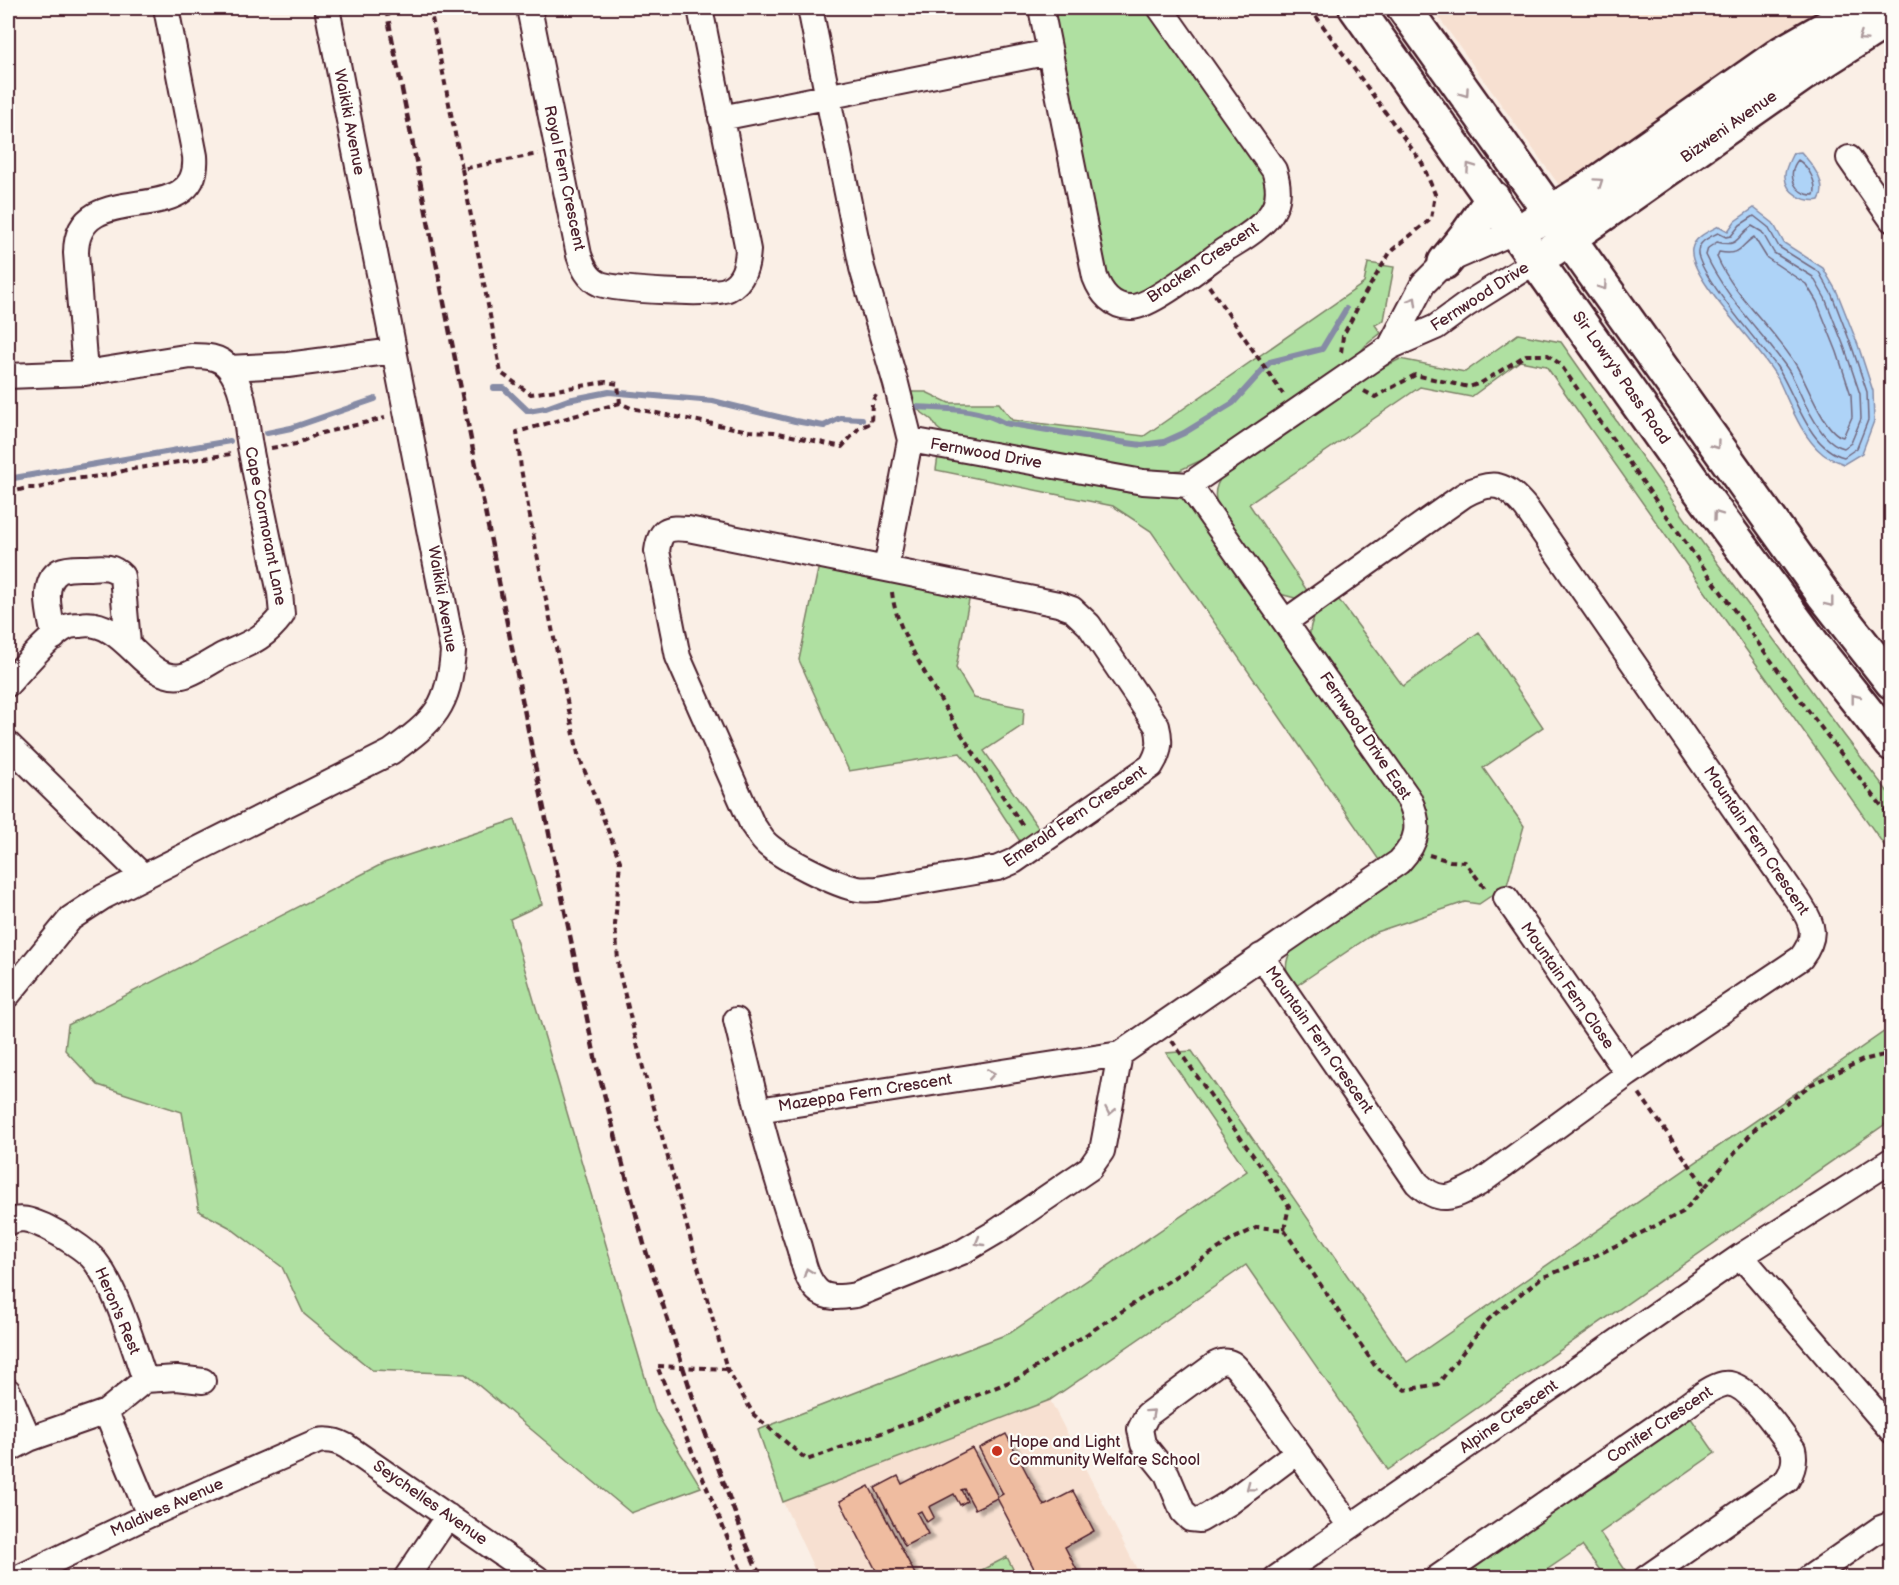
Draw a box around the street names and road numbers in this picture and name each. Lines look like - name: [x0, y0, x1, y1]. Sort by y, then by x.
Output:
- street label: Waikiki Avenue: [329, 67, 369, 177]
- street label: Bizweni Avenue: [1677, 86, 1781, 167]
- street label: Royal Fern Crescent: [539, 104, 589, 252]
- street label: Bracken Crescent: [1144, 219, 1263, 307]
- street label: Fernwood Drive: [1427, 258, 1533, 336]
- street label: Sir Lowry's Pass Road: [1568, 308, 1674, 448]
- street label: Fernwood Drive: [929, 435, 1044, 473]
- street label: Cape Cormorant Lane: [240, 445, 290, 607]
- street label: Waikiki Avenue: [423, 544, 461, 654]
- street label: Fernwood Drive East: [1315, 669, 1415, 804]
- street label: Emerald Fern Crescent: [1000, 762, 1150, 872]
- street label: Mountain Fern Crescent: [1699, 763, 1813, 919]
- street label: Mountain Fern Close: [1516, 919, 1618, 1053]
- street label: Mountain Fern Crescent: [1261, 963, 1377, 1117]
- street label: Mazeppa Fern Crescent: [777, 1070, 953, 1116]
- street label: Heron's Rest: [90, 1265, 144, 1358]
- street label: Alpine Crescent: [1456, 1376, 1562, 1458]
- street label: Conifer Crescent: [1604, 1383, 1717, 1467]
- street label: Seychelles Avenue: [369, 1456, 491, 1550]
- street label: Maldives Avenue: [108, 1474, 227, 1541]

